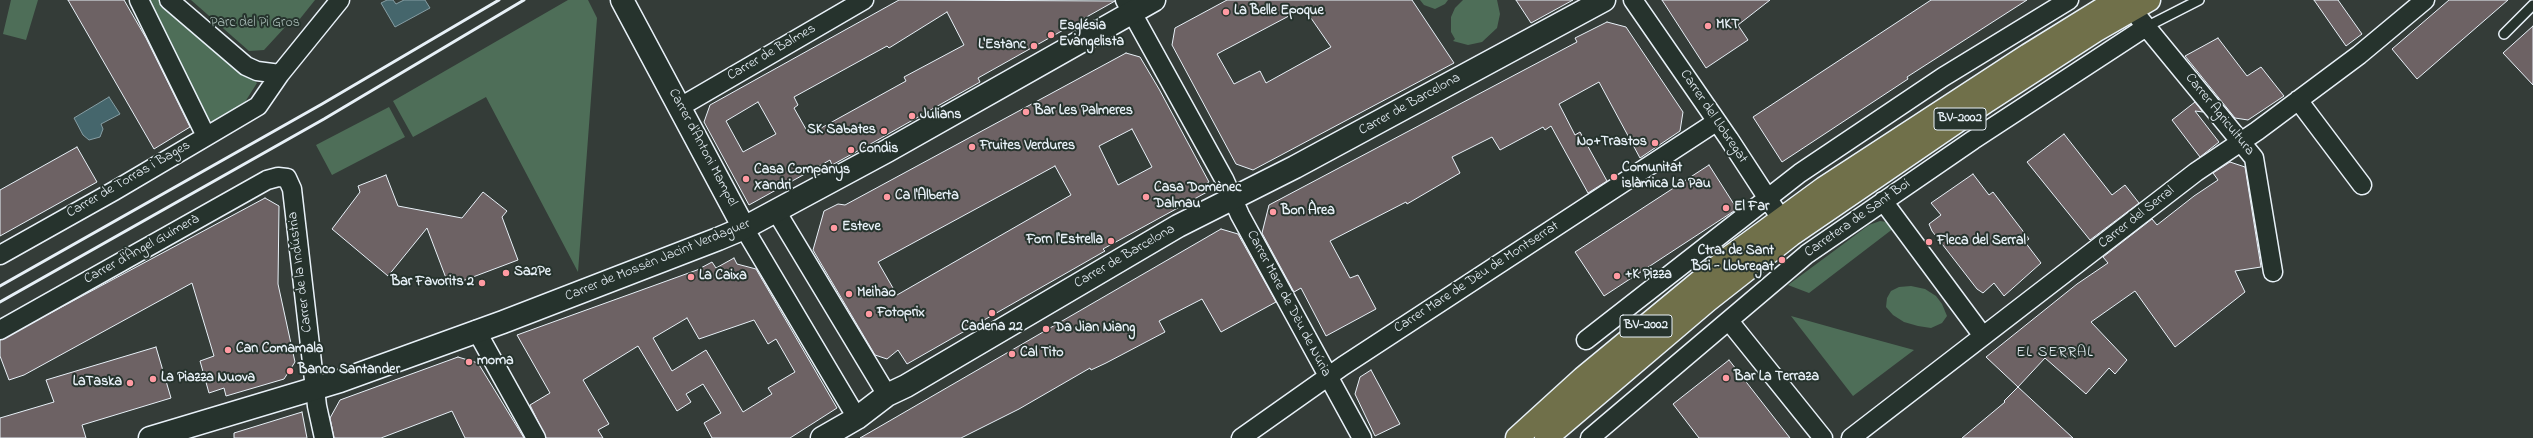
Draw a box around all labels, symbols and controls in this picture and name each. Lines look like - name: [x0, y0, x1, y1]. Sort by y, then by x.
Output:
- place label: La Belle Epoque: [1234, 4, 1324, 20]
- marker: La Belle Epoque: [1221, 7, 1231, 17]
- park label: Parc del Pi Gros: [210, 16, 300, 32]
- place label: MKT: [1716, 18, 1739, 34]
- place label: Església Evangelista: [1059, 19, 1124, 52]
- street label: Carrer de Balmes: [725, 21, 819, 85]
- marker: MKT: [1703, 21, 1713, 31]
- marker: Església Evangelista: [1046, 30, 1056, 40]
- place label: L'Estanc: [978, 38, 1026, 54]
- marker: L'Estanc: [1029, 41, 1039, 51]
- street label: Carrer del Llobregat: [1676, 67, 1750, 167]
- street label: Carrer de Barcelona: [1356, 70, 1464, 140]
- street label: Carrer Agricultura: [2181, 70, 2257, 160]
- street label: Carrer d'Antoni Mampel: [664, 86, 740, 210]
- place label: Bar Les Palmeres: [1034, 104, 1133, 120]
- marker: Bar Les Palmeres: [1021, 107, 1031, 117]
- place label: Julians: [920, 108, 961, 124]
- road number: BV-2002: [1934, 108, 1986, 130]
- marker: Julians: [907, 111, 917, 121]
- place label: SK Sabates: [807, 123, 876, 139]
- marker: SK Sabates: [879, 126, 889, 136]
- place label: No+Trastos: [1577, 135, 1647, 151]
- street label: Carrer de Torras i Bages: [64, 138, 194, 222]
- marker: No+Trastos: [1650, 138, 1660, 148]
- place label: Fruites Verdures: [980, 139, 1075, 155]
- place label: Condis: [859, 142, 898, 158]
- marker: Fruites Verdures: [967, 142, 977, 152]
- marker: Condis: [846, 145, 856, 155]
- place label: Comunitat islàmica La Pau: [1622, 161, 1711, 194]
- place label: Casa Companys Xandri: [754, 163, 850, 196]
- marker: Comunitat islàmica La Pau: [1609, 172, 1619, 182]
- marker: Casa Companys Xandri: [741, 174, 751, 184]
- street label: Carretera de Sant Boi: [1802, 176, 1914, 262]
- place label: Casa Domènec Dalmau: [1154, 181, 1242, 214]
- street label: Carrer del Serral: [2096, 183, 2178, 253]
- place label: Ca l'Alberta: [895, 189, 959, 205]
- marker: Ca l'Alberta: [882, 192, 892, 202]
- marker: Casa Domènec Dalmau: [1141, 192, 1151, 202]
- place label: El Far: [1734, 200, 1769, 216]
- marker: El Far: [1721, 203, 1731, 213]
- place label: Bon Àrea: [1281, 204, 1335, 220]
- marker: Bon Àrea: [1268, 207, 1278, 217]
- street label: Carrer d'Àngel Guimerà: [81, 211, 203, 289]
- street label: Carrer de la Indústria: [285, 211, 317, 333]
- street label: Carrer de Mossèn Jacint Verdaguer: [563, 216, 753, 306]
- street label: Carrer Mare de Dèu de Montserrat: [1391, 218, 1563, 338]
- place label: Esteve: [842, 220, 881, 236]
- street label: Carrer de Barcelona: [1072, 221, 1178, 293]
- marker: Esteve: [829, 223, 839, 233]
- street label: Carrer Mare de Dèu de Núria: [1242, 228, 1334, 380]
- place label: Forn l'Estrella: [1026, 233, 1103, 249]
- place label: Fleca del Serral: [1937, 234, 2026, 250]
- marker: Forn l'Estrella: [1106, 236, 1116, 246]
- marker: Fleca del Serral: [1924, 237, 1934, 247]
- place label: Ctra. de Sant Boi - Llobregat: [1692, 244, 1774, 276]
- marker: Ctra. de Sant Boi - Llobregat: [1777, 255, 1787, 265]
- place label: Sa2Pe: [514, 265, 551, 281]
- marker: Sa2Pe: [501, 268, 511, 278]
- place label: +K Pizza: [1625, 268, 1672, 284]
- place label: La Caixa: [699, 269, 747, 285]
- marker: +K Pizza: [1612, 271, 1622, 281]
- marker: La Caixa: [686, 272, 696, 282]
- place label: Bar Favorits 2: [391, 275, 474, 291]
- marker: Bar Favorits 2: [477, 278, 487, 288]
- place label: Meihao: [857, 286, 896, 302]
- marker: Meihao: [844, 289, 854, 299]
- place label: Fotoprix: [877, 306, 925, 322]
- marker: Cadena 22: [987, 308, 997, 318]
- marker: Fotoprix: [864, 309, 874, 319]
- road number: BV-2002: [1620, 315, 1672, 337]
- place label: Cadena 22: [961, 320, 1023, 336]
- place label: Da Jian Niang: [1054, 321, 1135, 337]
- marker: Da Jian Niang: [1041, 324, 1051, 334]
- place label: Can Comamala: [236, 342, 323, 358]
- marker: Can Comamala: [223, 345, 233, 355]
- district label: EL SERRAL: [2016, 345, 2094, 363]
- place label: Cal Tito: [1020, 346, 1064, 362]
- marker: Cal Tito: [1007, 349, 1017, 359]
- place label: moma: [477, 354, 514, 370]
- marker: moma: [464, 357, 474, 367]
- place label: Banco Santander: [298, 363, 400, 379]
- marker: Banco Santander: [285, 366, 295, 376]
- place label: Bar La Terraza: [1734, 370, 1819, 386]
- place label: La Piazza Nuova: [161, 371, 255, 387]
- marker: Bar La Terraza: [1721, 373, 1731, 383]
- marker: La Piazza Nuova: [148, 374, 158, 384]
- place label: LaTaska: [73, 375, 122, 391]
- marker: LaTaska: [125, 378, 135, 388]

